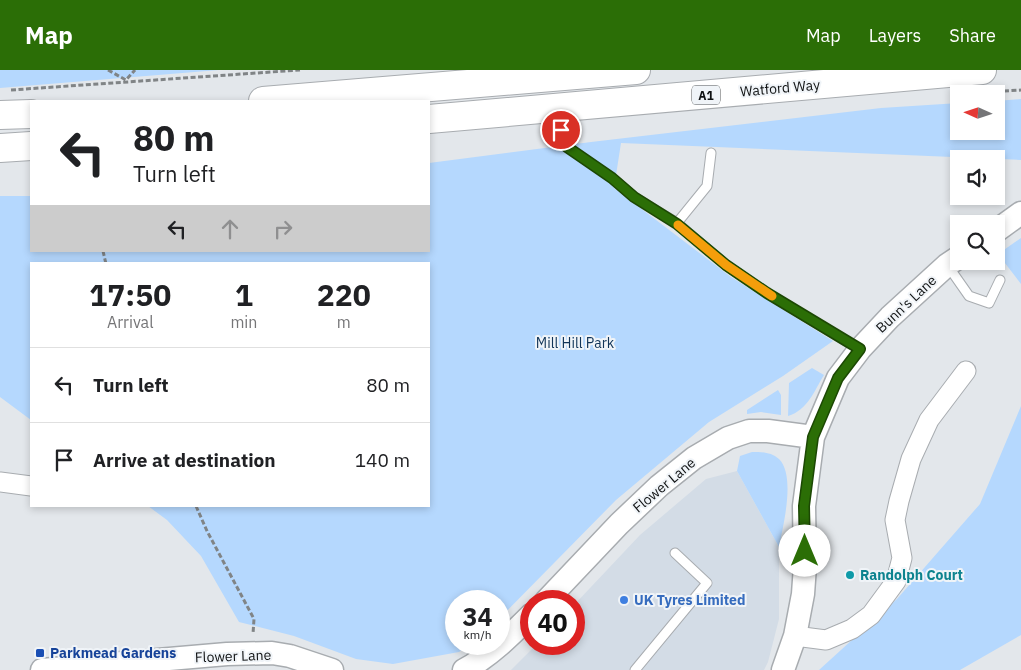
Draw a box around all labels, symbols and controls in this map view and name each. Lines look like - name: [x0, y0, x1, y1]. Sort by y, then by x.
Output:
- text: Map: [25, 19, 73, 51]
- text: Map: [806, 24, 841, 47]
- text: Layers: [869, 24, 921, 47]
- text: Share: [949, 24, 996, 47]
- street label: Watford Way: [739, 76, 821, 100]
- north arrow: [950, 85, 1005, 140]
- map controls: [950, 85, 1005, 270]
- road number: A1: [692, 86, 720, 104]
- pin: [540, 109, 582, 151]
- text: 80 m: [133, 115, 215, 161]
- icon: arrive: [547, 116, 575, 144]
- icon: left: [50, 120, 115, 185]
- button: sound: [950, 150, 1005, 205]
- text: Turn left: [133, 159, 216, 188]
- icon: left: [163, 215, 191, 243]
- icon: ahead: [216, 215, 244, 243]
- icon: right: [269, 215, 297, 243]
- button: search: [950, 215, 1005, 270]
- street label: Bunn's Lane: [872, 271, 940, 337]
- text: 17:50: [89, 275, 171, 314]
- text: 1: [235, 275, 253, 314]
- text: 220: [317, 275, 371, 314]
- text: Arrival: [107, 312, 154, 332]
- text: min: [230, 312, 257, 332]
- text: m: [337, 312, 351, 332]
- park label: Mill Hill Park: [536, 334, 615, 352]
- icon: left: [50, 371, 78, 399]
- text: Turn left: [93, 373, 169, 397]
- text: 80 m: [366, 373, 410, 397]
- icon: arrive: [50, 446, 78, 474]
- text: Arrive at destination: [93, 448, 276, 472]
- text: 140 m: [355, 448, 410, 472]
- street label: Flower Lane: [629, 453, 699, 516]
- position arrow: [778, 524, 830, 576]
- place label: Randolph Court: [860, 566, 963, 584]
- marker: Randolph Court: [844, 569, 856, 581]
- speed limit sign: 40: [520, 590, 585, 655]
- place label: UK Tyres Limited: [634, 591, 745, 609]
- marker: UK Tyres Limited: [618, 594, 630, 606]
- text: 34: [462, 600, 493, 633]
- text: km/h: [463, 627, 492, 642]
- place label: Parkmead Gardens: [50, 644, 176, 662]
- street label: Flower Lane: [195, 646, 272, 666]
- marker: Parkmead Gardens: [34, 647, 46, 659]

